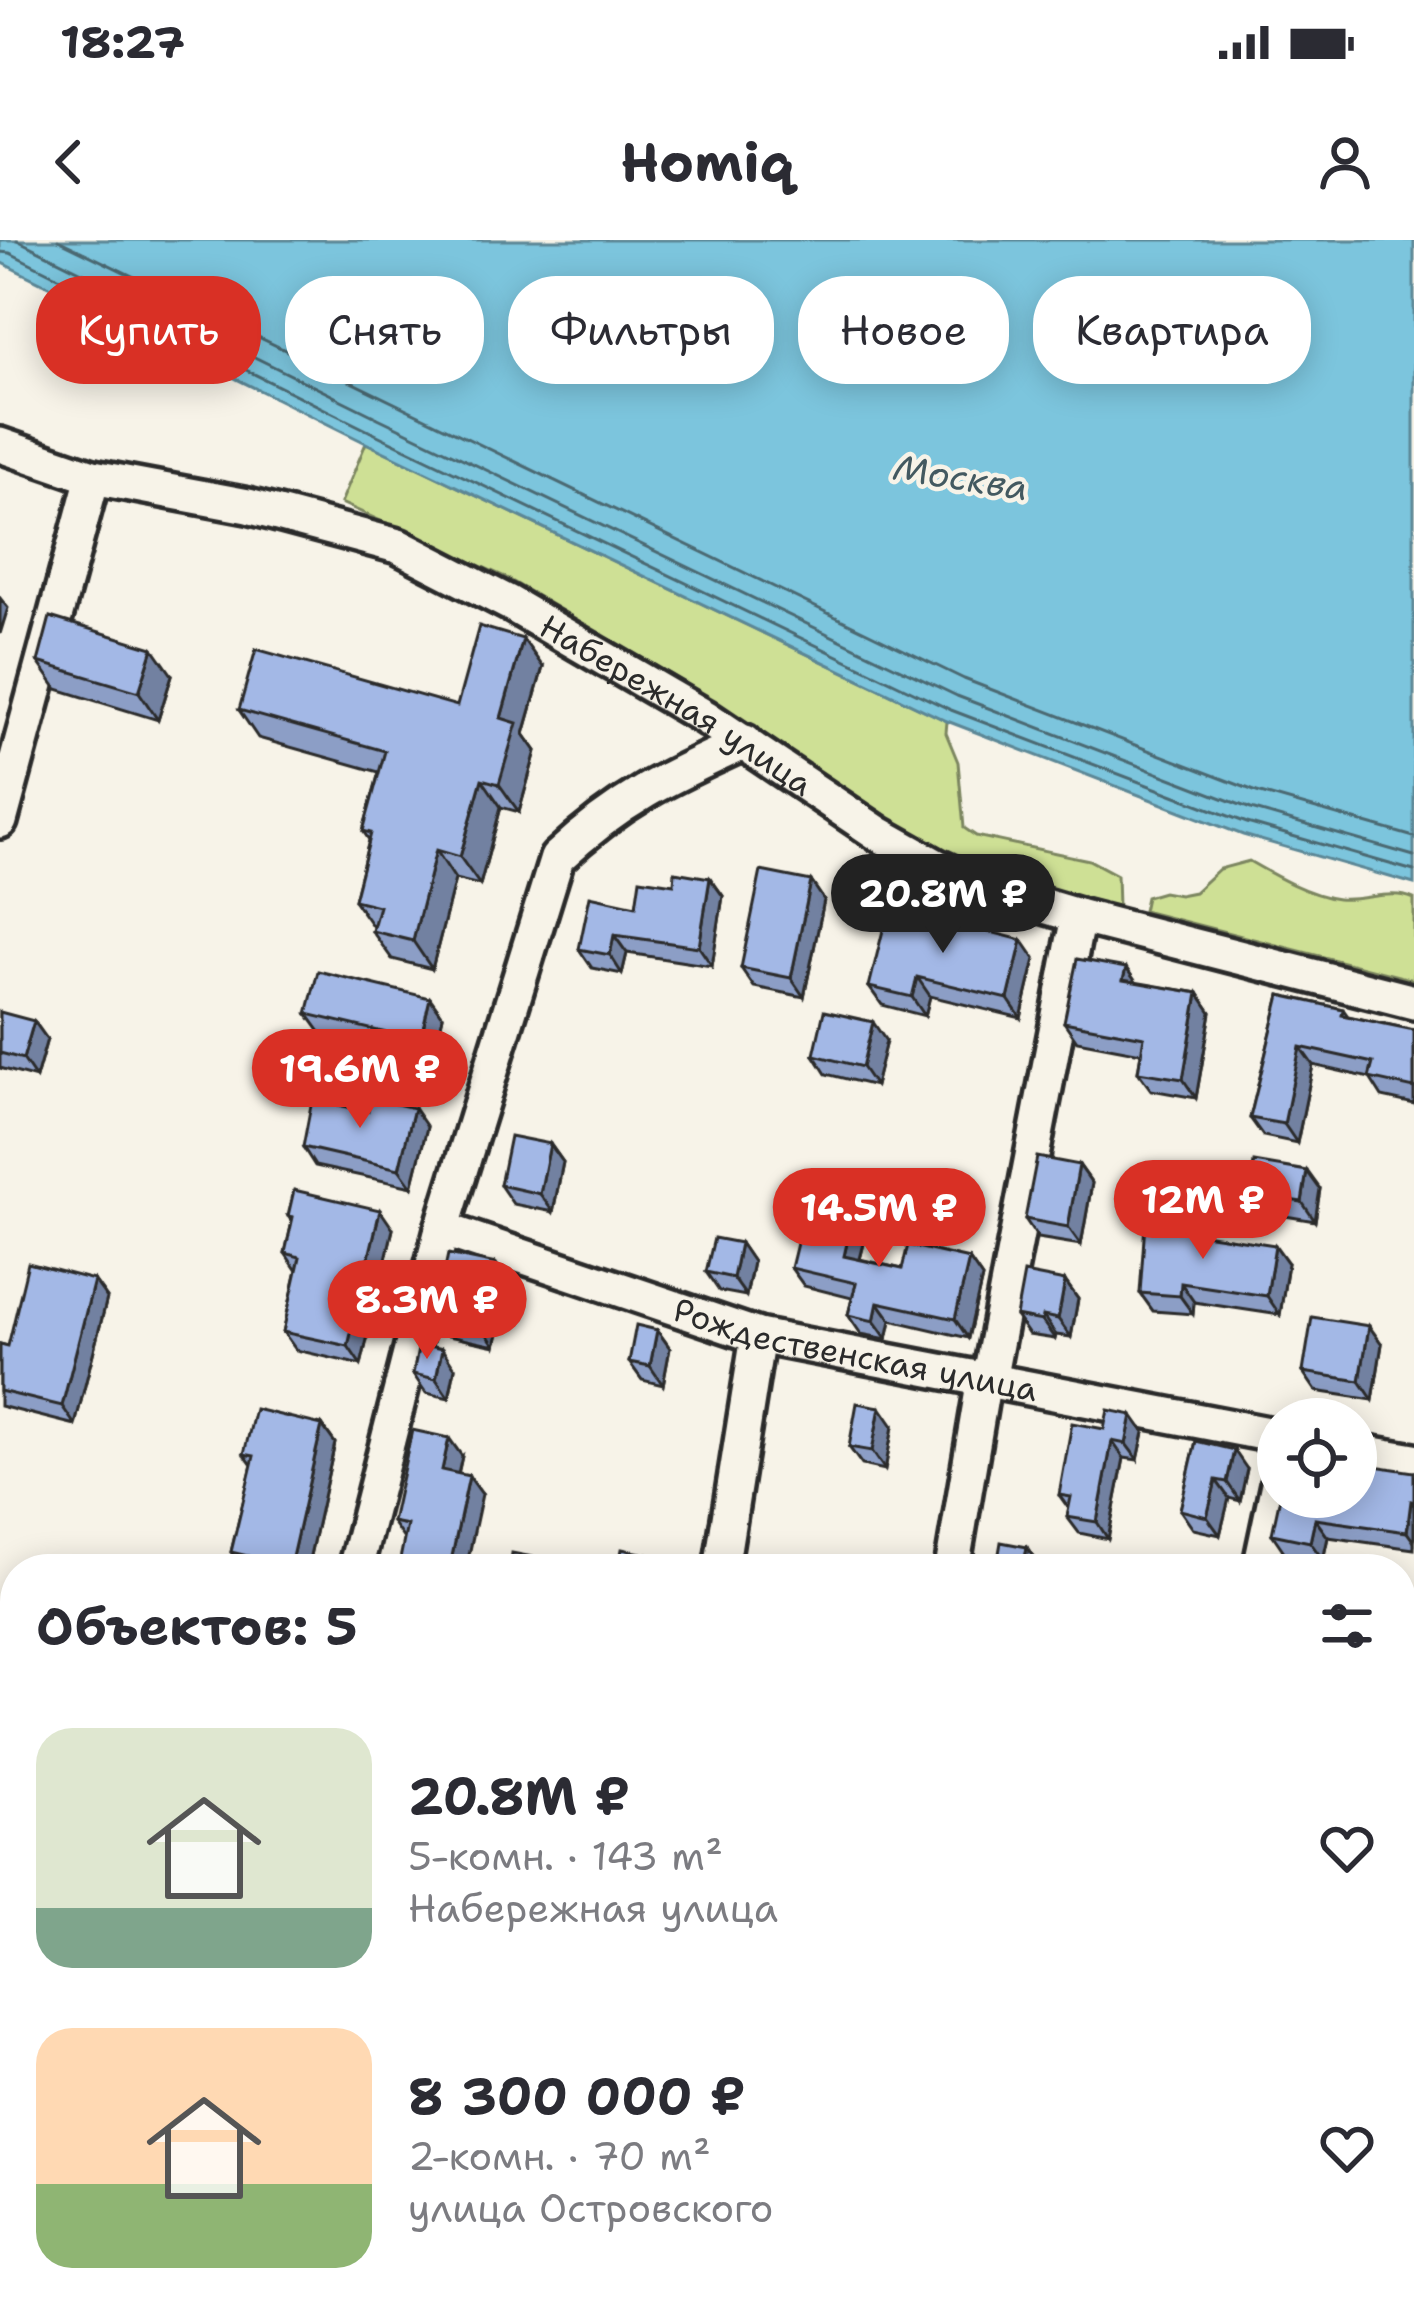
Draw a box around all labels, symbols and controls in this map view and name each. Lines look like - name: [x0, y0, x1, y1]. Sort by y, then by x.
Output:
- text: 18:27: [60, 12, 185, 72]
- text: Homiq: [620, 126, 794, 198]
- icon: back: [36, 129, 102, 195]
- icon: person: [1312, 129, 1378, 195]
- chip: Купить: [36, 276, 261, 384]
- chip: Снять: [285, 276, 484, 384]
- chip: Фильтры: [508, 276, 774, 384]
- chip: Новое: [798, 276, 1009, 384]
- chip: Квартира: [1033, 276, 1311, 384]
- water label: Москва: [890, 443, 1032, 512]
- street label: Набережная улица: [531, 604, 822, 806]
- pin: 20.8M ₽: [832, 854, 1054, 956]
- text: 20.8M ₽: [858, 867, 1028, 919]
- pin: 19.6M ₽: [249, 1029, 471, 1131]
- text: 19.6M ₽: [279, 1042, 441, 1094]
- pin: 12M ₽: [1119, 1160, 1287, 1262]
- pin: 14.5M ₽: [768, 1168, 990, 1270]
- text: 12M ₽: [1141, 1173, 1265, 1225]
- text: 14.5M ₽: [800, 1181, 958, 1233]
- pin: 8.3M ₽: [329, 1260, 525, 1362]
- text: 8.3M ₽: [355, 1273, 499, 1325]
- street label: Рождественская улица: [668, 1287, 1041, 1412]
- map controls: [1257, 1398, 1377, 1518]
- button: locate: [1257, 1398, 1377, 1518]
- text: Объектов: 5: [36, 1592, 358, 1660]
- icon: filters: [1314, 1593, 1380, 1659]
- text: 20.8M ₽: [408, 1762, 630, 1830]
- icon: home: [132, 1776, 276, 1920]
- icon: heart: [1314, 1815, 1380, 1881]
- text: 5-комн. · 143 m²: [408, 1830, 723, 1882]
- text: Набережная улица: [408, 1882, 778, 1934]
- text: 8 300 000 ₽: [408, 2062, 746, 2130]
- icon: home: [132, 2076, 276, 2220]
- icon: heart: [1314, 2115, 1380, 2181]
- text: 2-комн. · 70 m²: [408, 2130, 711, 2182]
- text: улица Островского: [408, 2182, 773, 2234]

